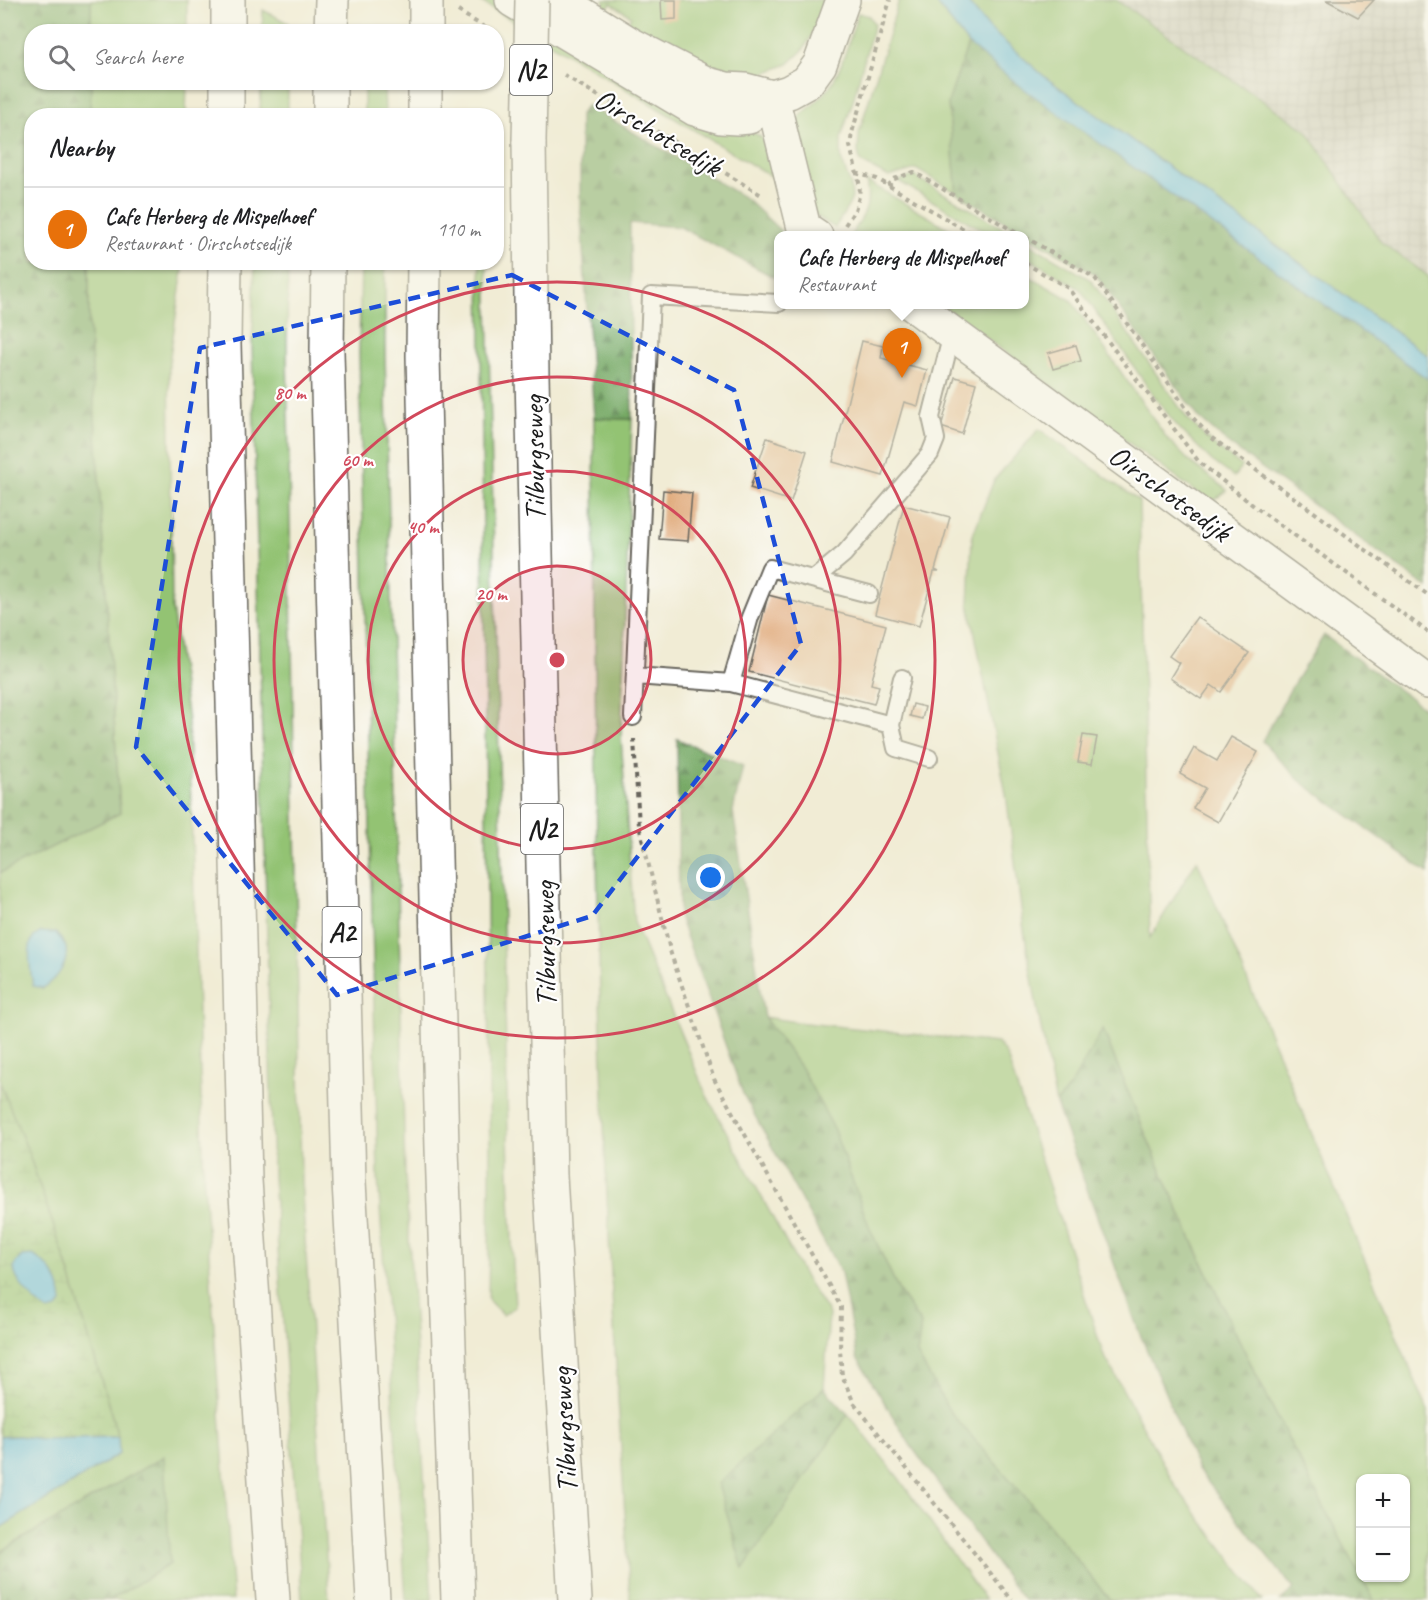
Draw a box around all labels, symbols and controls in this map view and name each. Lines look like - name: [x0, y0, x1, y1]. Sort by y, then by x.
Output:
- search box: [24, 24, 504, 90]
- icon: search: [45, 41, 78, 74]
- text: Search here: [93, 43, 183, 71]
- road number: N2: [510, 45, 552, 95]
- street label: Oirschotsedijk: [587, 79, 730, 186]
- text: Nearby: [48, 131, 113, 164]
- text: Cafe Herberg de Mispelhoef: [105, 203, 312, 231]
- text: 1: [63, 217, 72, 242]
- text: 110 m: [437, 217, 480, 242]
- text: Restaurant · Oirschotsedijk: [105, 231, 291, 256]
- popup: [774, 231, 1029, 309]
- text: Cafe Herberg de Mispelhoef: [798, 244, 1005, 272]
- text: Restaurant: [798, 272, 875, 297]
- pin: 1: [882, 328, 922, 378]
- text: 80 m: [275, 382, 307, 404]
- street label: Tilburgseweg: [514, 393, 554, 521]
- street label: Oirschotsedijk: [1101, 436, 1240, 551]
- text: 60 m: [341, 449, 374, 471]
- text: 40 m: [408, 516, 440, 538]
- text: 20 m: [476, 583, 508, 605]
- centre of rings: [547, 650, 567, 670]
- road number: N2: [521, 804, 563, 854]
- your location: [696, 863, 725, 892]
- street label: Tilburgseweg: [525, 879, 565, 1007]
- road number: A2: [322, 907, 362, 957]
- street label: Tilburgseweg: [542, 1365, 586, 1494]
- map controls: [1356, 1474, 1410, 1582]
- button: +: [1356, 1474, 1410, 1528]
- button: −: [1356, 1528, 1410, 1582]

